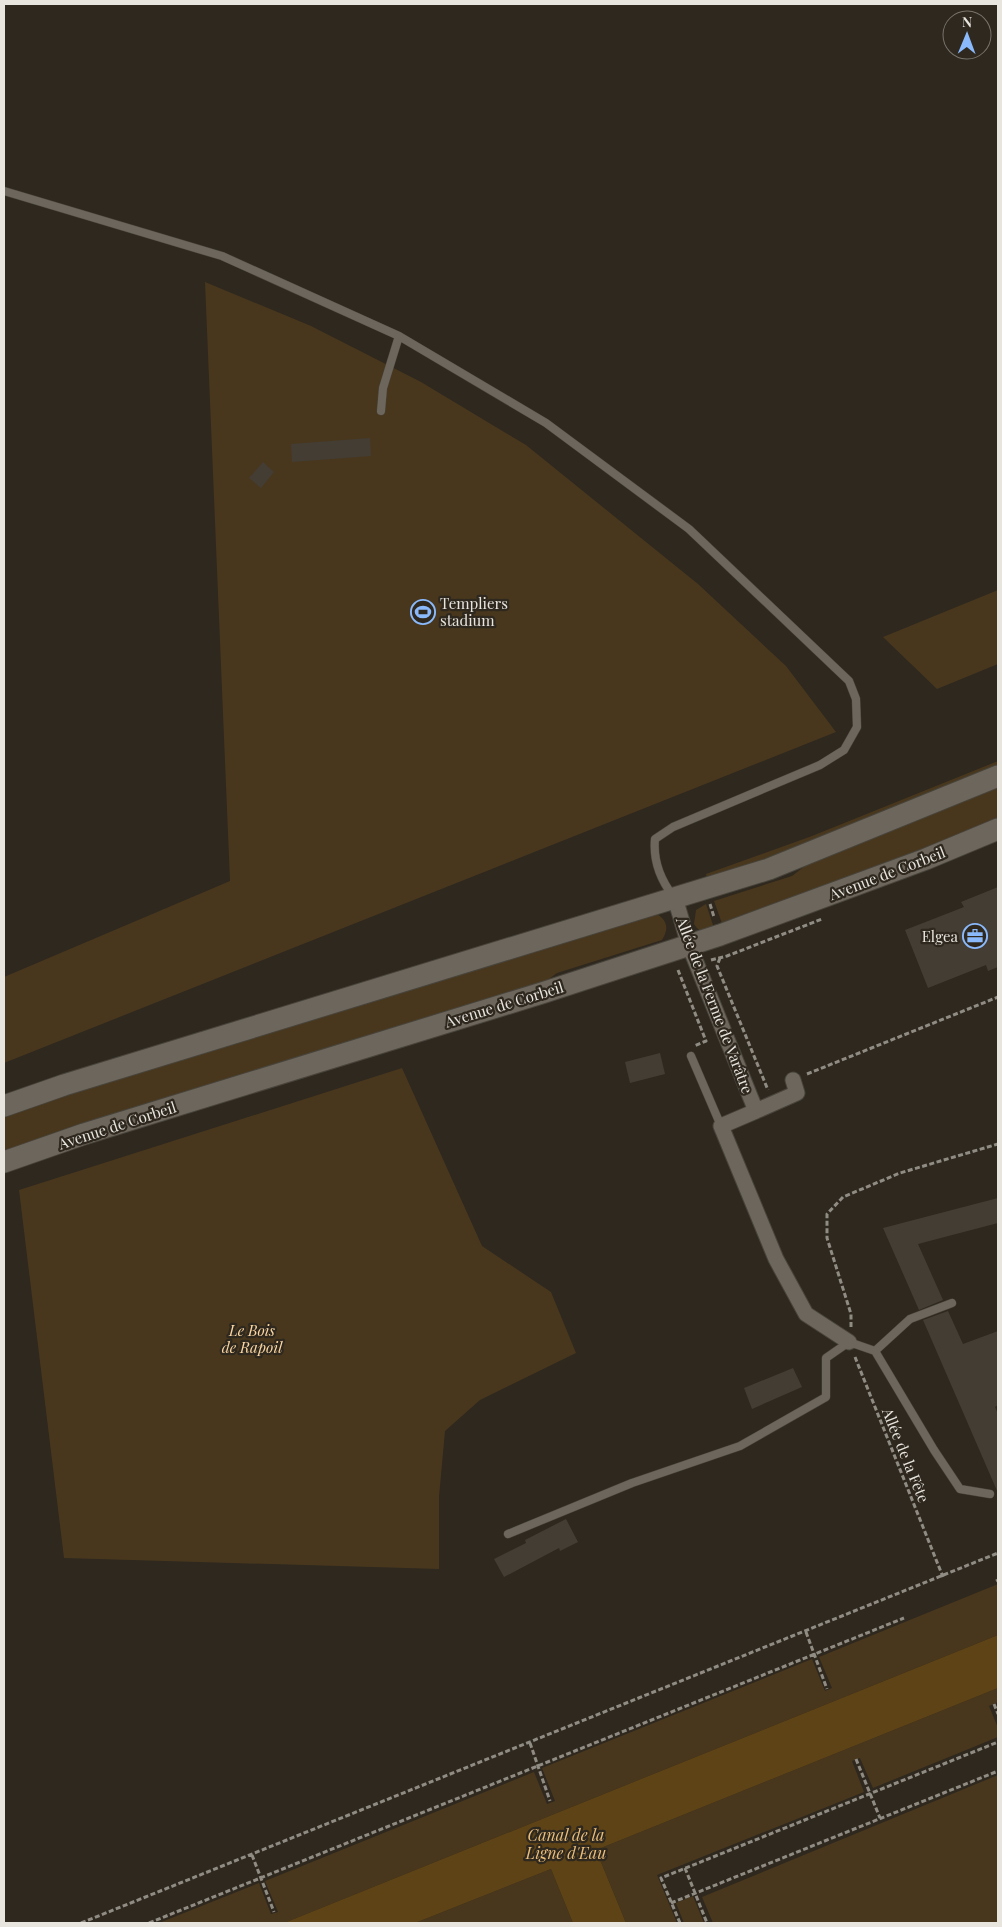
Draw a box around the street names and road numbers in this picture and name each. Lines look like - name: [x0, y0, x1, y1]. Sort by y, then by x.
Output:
- street label: Avenue de Corbeil: [825, 842, 948, 905]
- street label: Allée de la Ferme de Varâtre: [672, 913, 758, 1096]
- street label: Avenue de Corbeil: [441, 976, 566, 1032]
- street label: Avenue de Corbeil: [55, 1096, 179, 1154]
- street label: Allée de la Fête: [878, 1404, 934, 1505]

